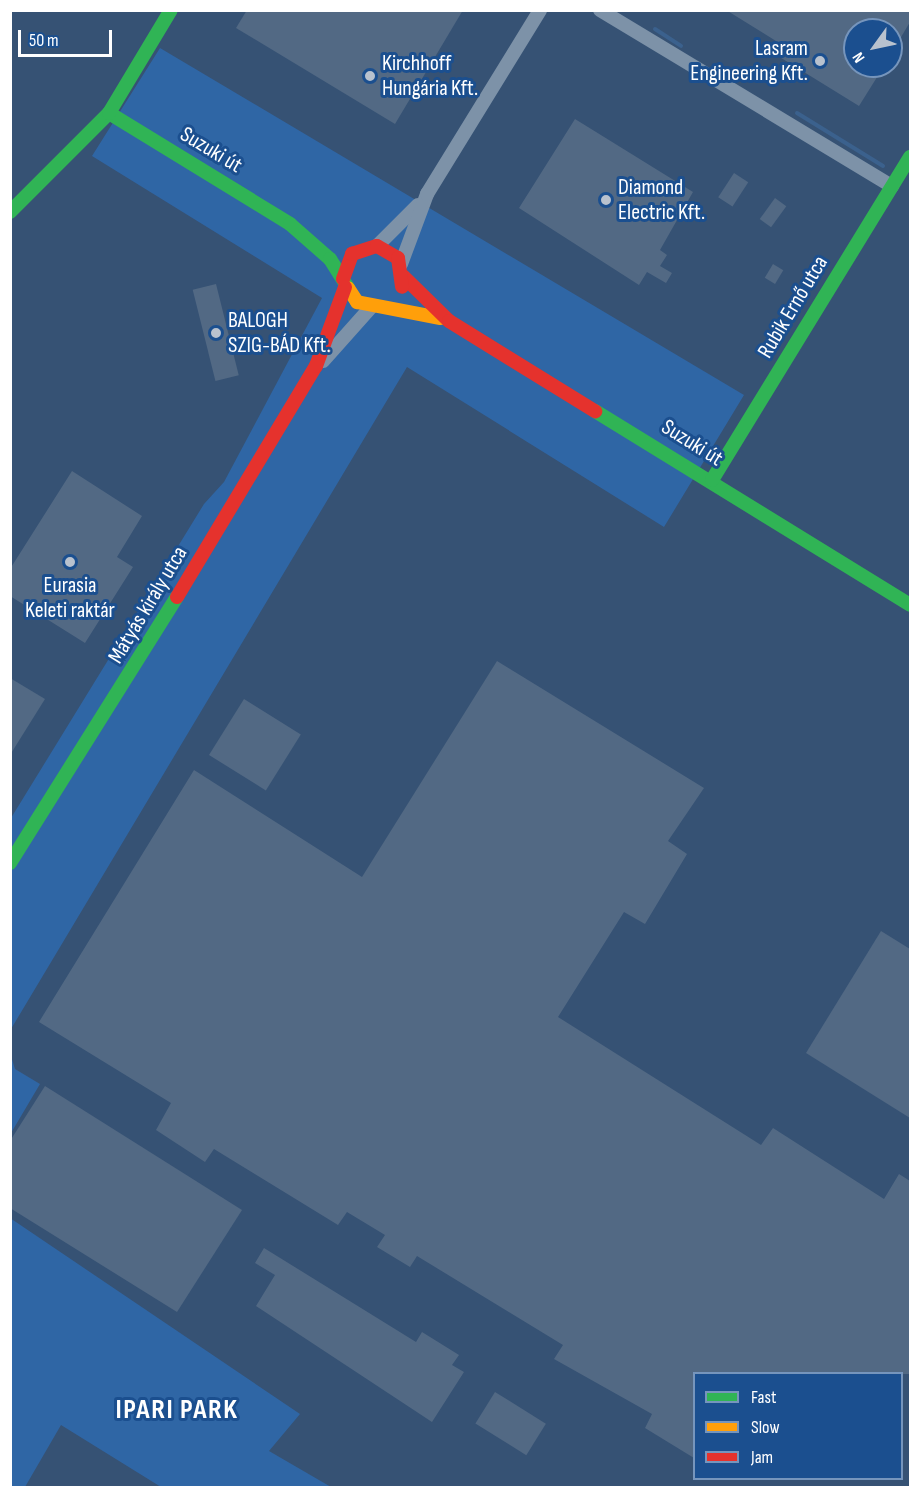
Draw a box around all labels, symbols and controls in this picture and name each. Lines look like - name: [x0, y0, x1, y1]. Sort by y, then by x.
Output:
- scale bar: [21, 18, 116, 56]
- north arrow: [843, 18, 903, 78]
- text: 50 m: [29, 30, 59, 51]
- place label: Lasram Engineering Kft.: [690, 35, 808, 86]
- text: N: [849, 48, 869, 66]
- place label: Kirchhoff Hungária Kft.: [382, 50, 478, 101]
- marker: Lasram Engineering Kft.: [813, 54, 827, 68]
- marker: Kirchhoff Hungária Kft.: [363, 69, 377, 83]
- street label: Suzuki út: [175, 121, 247, 179]
- place label: Diamond Electric Kft.: [618, 174, 705, 226]
- marker: Diamond Electric Kft.: [599, 193, 613, 207]
- street label: Rubik Ernő utca: [752, 251, 834, 363]
- place label: BALOGH SZIG-BÁD Kft.: [228, 307, 331, 358]
- marker: BALOGH SZIG-BÁD Kft.: [209, 326, 223, 340]
- street label: Suzuki út: [656, 414, 728, 472]
- street label: Mátyás király utca: [103, 542, 193, 668]
- marker: Eurasia Keleti raktár: [63, 555, 77, 569]
- place label: Eurasia Keleti raktár: [25, 572, 115, 624]
- legend: [693, 1372, 903, 1480]
- text: Fast: [751, 1387, 776, 1408]
- district label: IPARI PARK: [115, 1393, 239, 1427]
- text: Slow: [751, 1417, 780, 1438]
- text: Jam: [751, 1447, 773, 1468]

